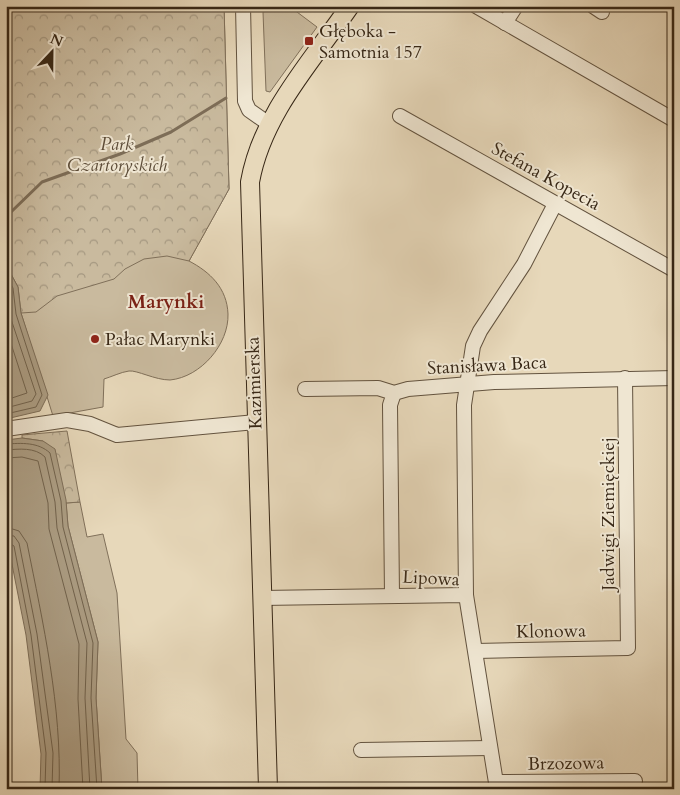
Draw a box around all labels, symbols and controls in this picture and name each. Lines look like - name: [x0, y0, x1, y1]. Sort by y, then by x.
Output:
- place label: Głęboka - Samotnia 157: [319, 19, 422, 65]
- north arrow: [28, 28, 78, 78]
- text: N: [47, 29, 66, 51]
- marker: Głęboka - Samotnia 157: [303, 35, 315, 47]
- park label: Park Czartoryskich: [67, 132, 167, 178]
- street label: Stefana Kopecia: [487, 136, 605, 217]
- district label: Marynki: [128, 289, 204, 315]
- place label: Pałac Marynki: [105, 327, 215, 352]
- marker: Pałac Marynki: [89, 333, 101, 345]
- street label: Kazimierska: [240, 336, 269, 430]
- street label: Stanisława Baca: [427, 350, 548, 381]
- street label: Jadwigi Ziemięckiej: [596, 437, 621, 594]
- street label: Lipowa: [402, 565, 461, 592]
- street label: Klonowa: [516, 618, 586, 645]
- street label: Brzozowa: [528, 750, 605, 777]

